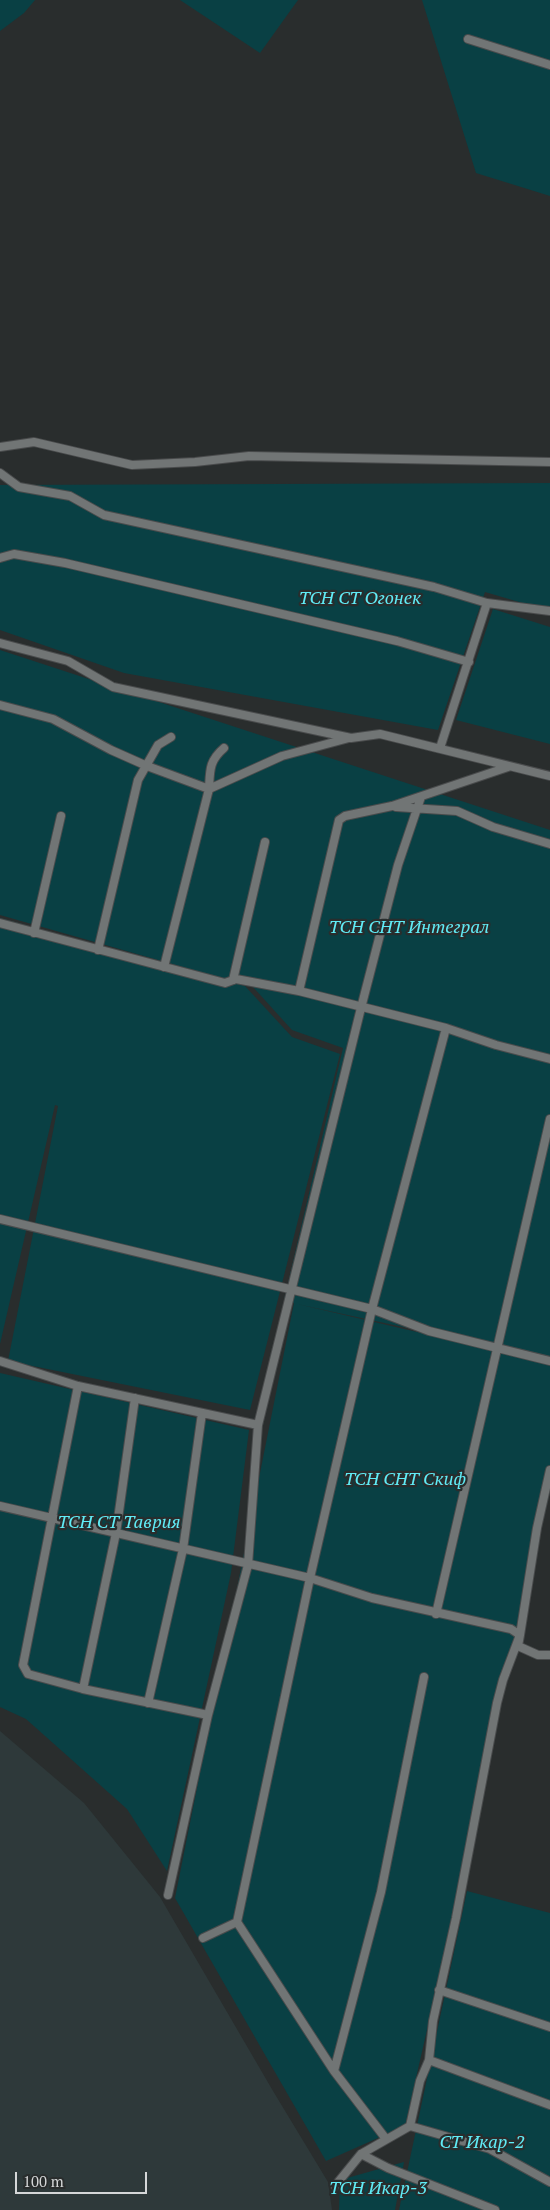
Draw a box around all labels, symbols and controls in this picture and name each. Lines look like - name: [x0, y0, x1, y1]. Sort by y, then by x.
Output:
- park label: ТСН СТ Огонек: [299, 588, 421, 610]
- park label: ТСН СНТ Интеграл: [329, 917, 489, 939]
- park label: ТСН СНТ Скиф: [344, 1469, 466, 1491]
- park label: ТСН СТ Таврия: [58, 1512, 180, 1534]
- park label: СТ Икар-2: [440, 2132, 524, 2154]
- scale bar: [18, 2162, 150, 2194]
- text: 100 m: [23, 2171, 64, 2191]
- park label: ТСН Икар-3: [329, 2178, 427, 2200]

